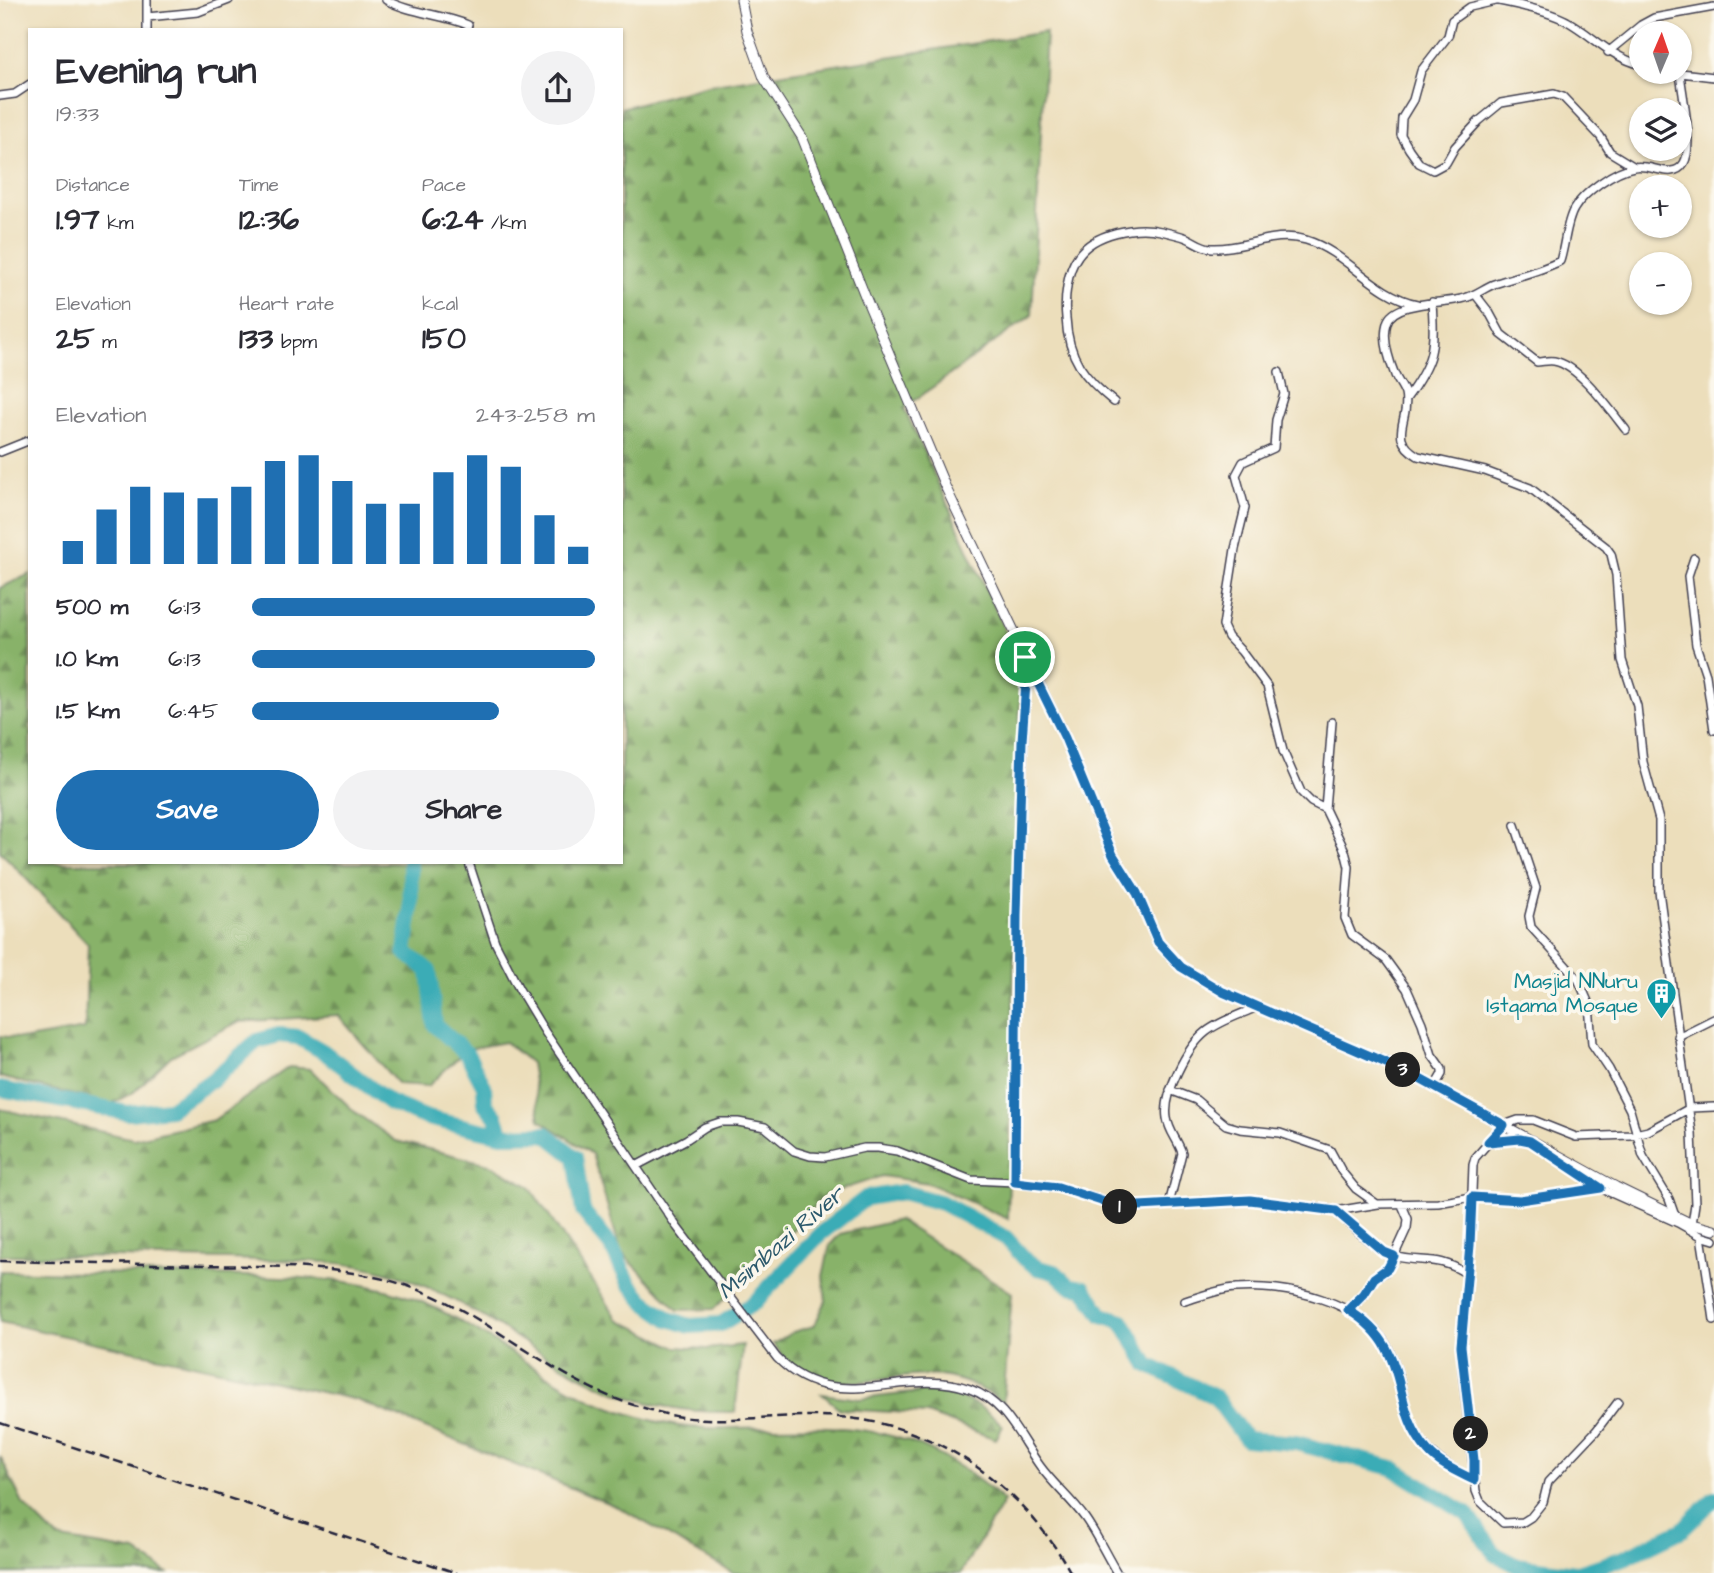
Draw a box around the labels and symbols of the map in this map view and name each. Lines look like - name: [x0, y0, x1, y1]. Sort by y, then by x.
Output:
- north arrow: [1629, 21, 1692, 84]
- pin: [995, 627, 1055, 687]
- place label: Masjid NNuru Istqama Mosque: [1486, 967, 1638, 1020]
- building icon: Masjid NNuru Istqama Mosque: [1644, 976, 1678, 1020]
- pin: 3: [1386, 1052, 1420, 1088]
- water label: Msimbazi River: [711, 1178, 853, 1307]
- pin: 1: [1102, 1190, 1138, 1224]
- pin: 2: [1454, 1416, 1488, 1452]

